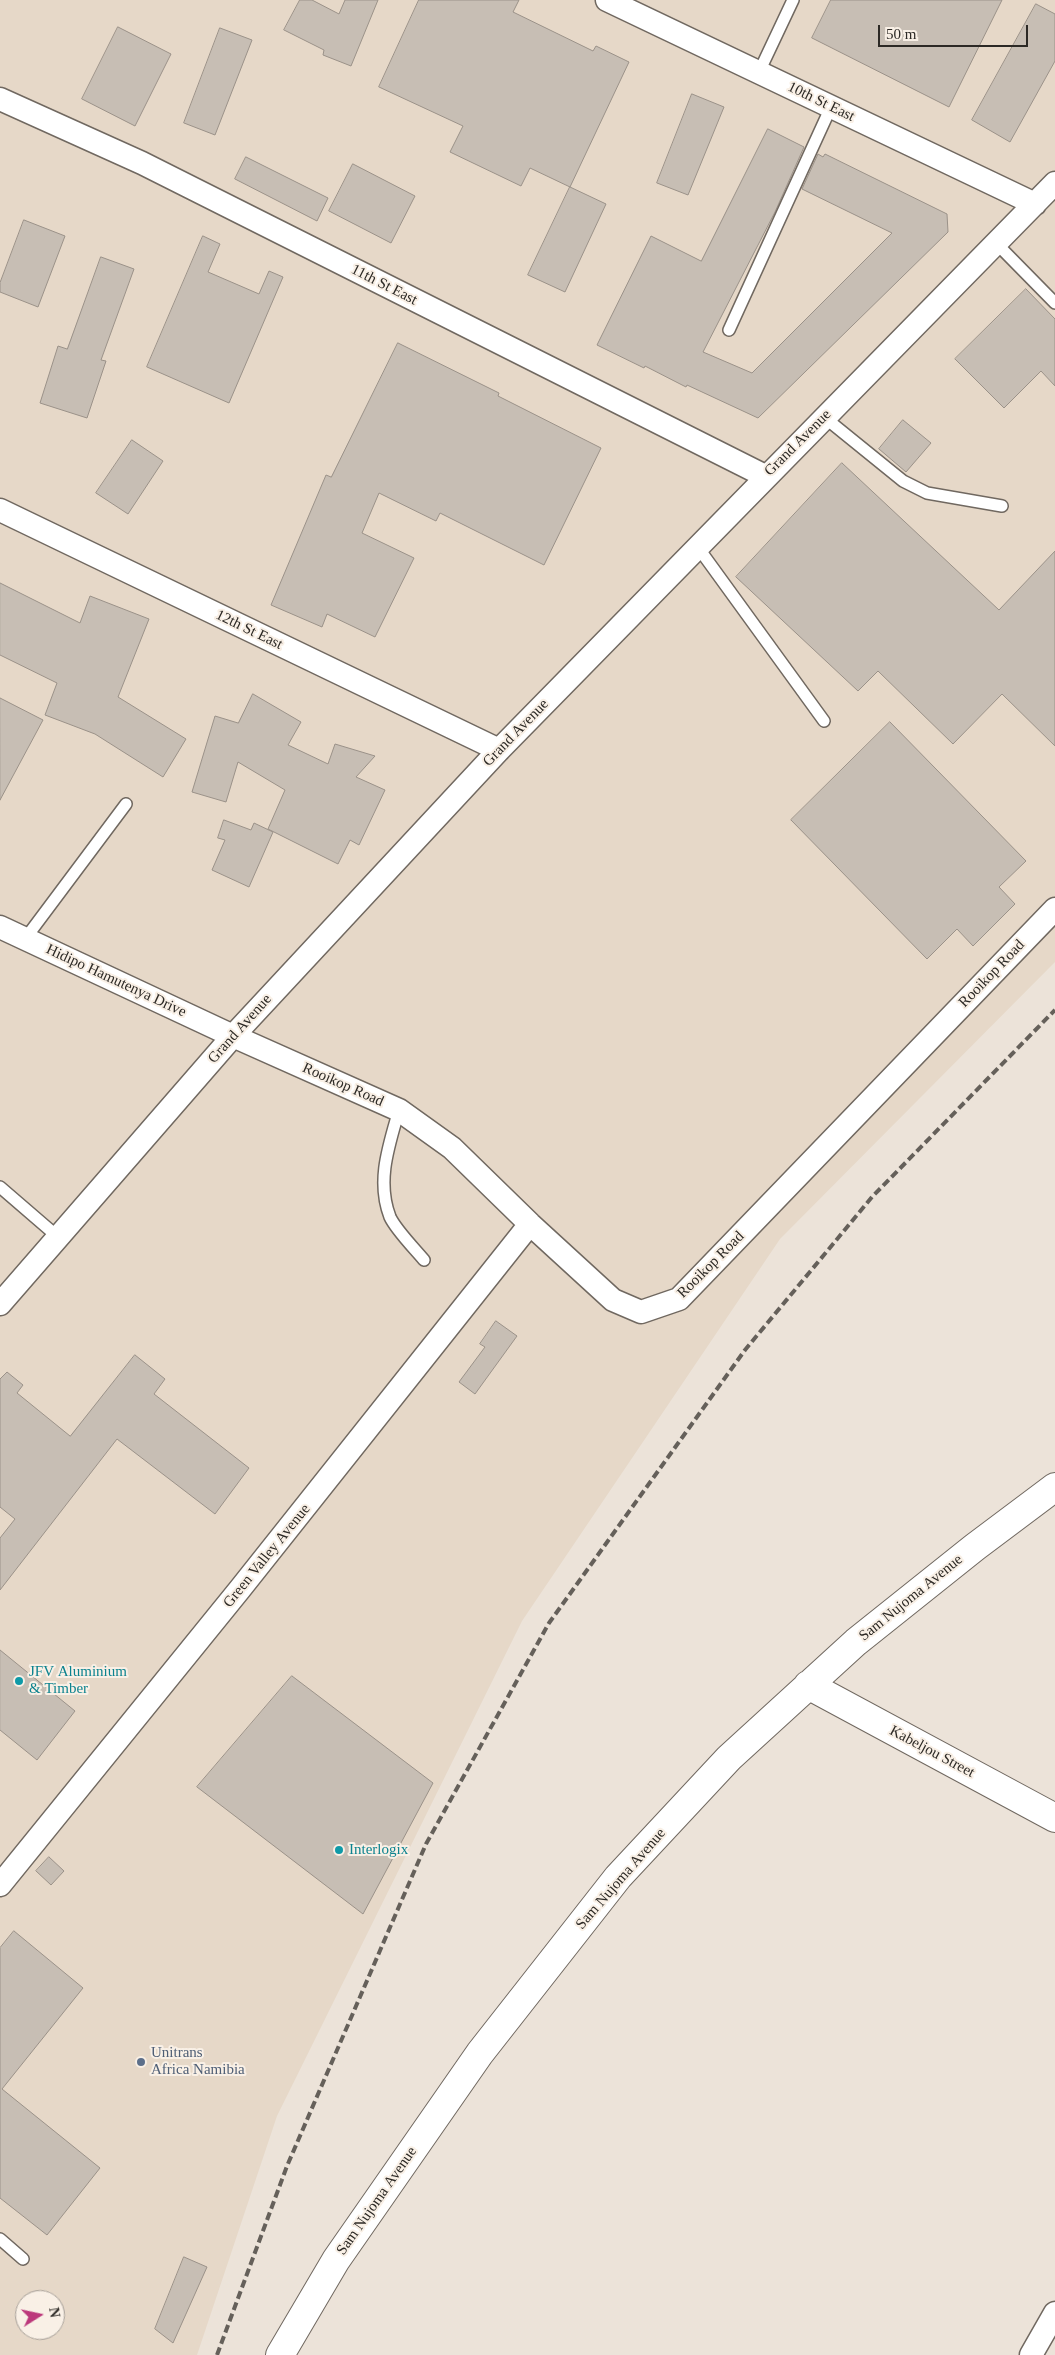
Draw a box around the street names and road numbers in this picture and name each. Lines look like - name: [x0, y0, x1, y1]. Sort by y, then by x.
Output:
- street label: 10th St East: [784, 78, 858, 126]
- street label: 11th St East: [348, 261, 420, 309]
- street label: Grand Avenue: [761, 406, 835, 480]
- street label: 12th St East: [212, 606, 286, 654]
- street label: Grand Avenue: [479, 696, 553, 770]
- street label: Rooikop Road: [955, 936, 1029, 1012]
- street label: Hidipo Hamutenya Drive: [43, 941, 189, 1021]
- street label: Grand Avenue: [204, 991, 276, 1067]
- street label: Rooikop Road: [300, 1059, 386, 1111]
- street label: Rooikop Road: [674, 1228, 748, 1302]
- street label: Green Valley Avenue: [220, 1501, 314, 1611]
- street label: Sam Nujoma Avenue: [856, 1551, 966, 1645]
- street label: Kabeljou Street: [886, 1722, 978, 1782]
- street label: Sam Nujoma Avenue: [572, 1825, 670, 1933]
- street label: Sam Nujoma Avenue: [333, 2143, 421, 2259]

